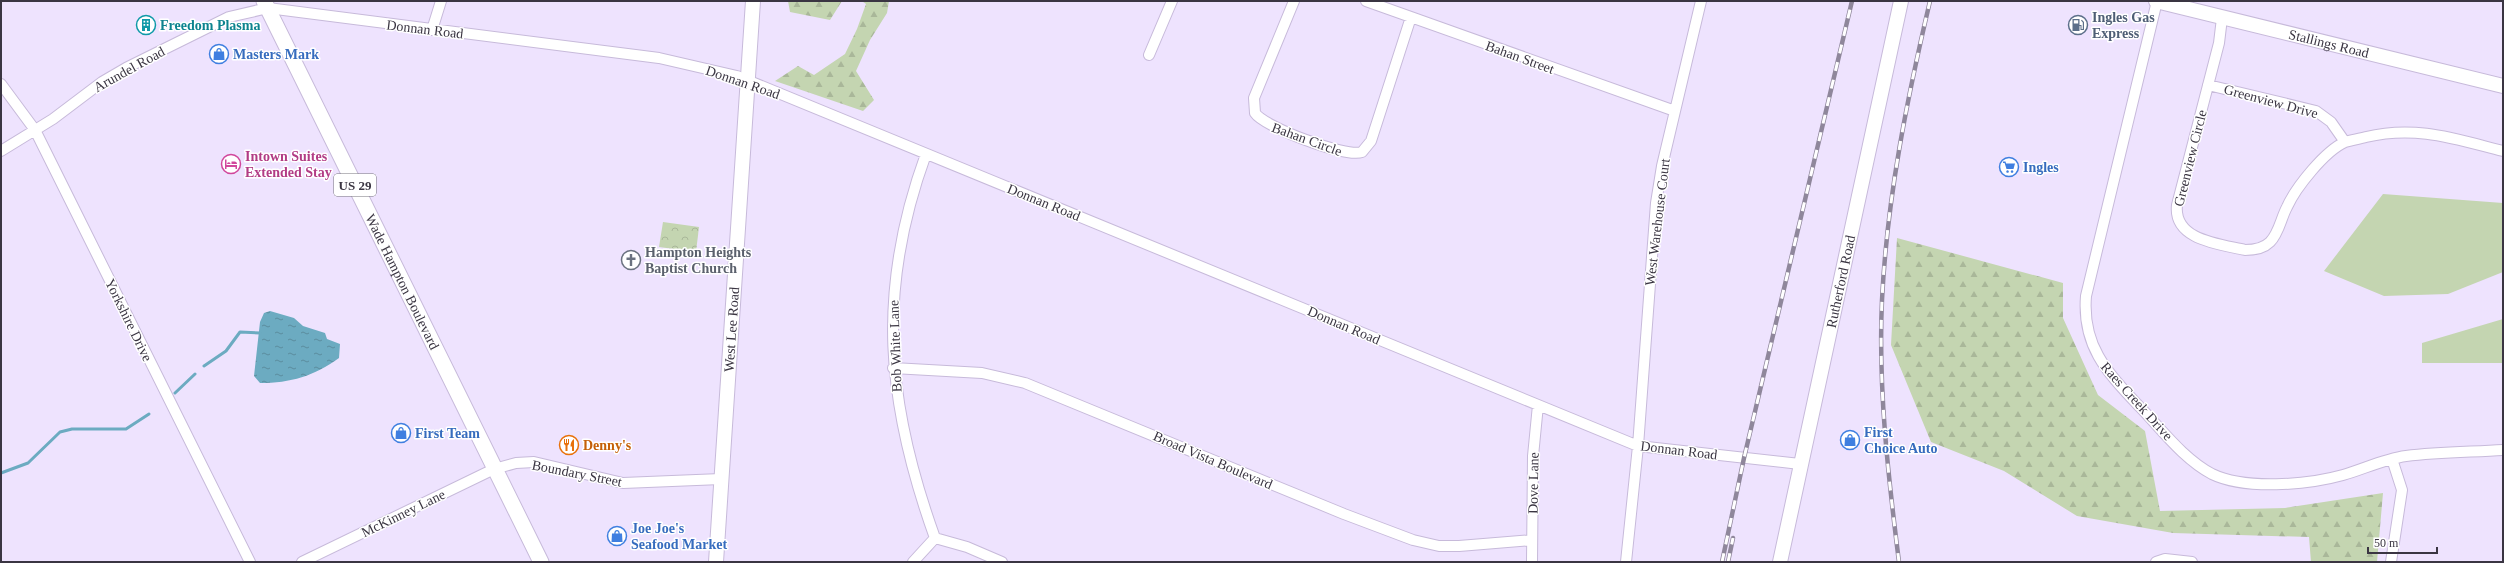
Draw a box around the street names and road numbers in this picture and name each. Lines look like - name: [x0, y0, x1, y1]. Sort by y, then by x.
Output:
- street label: Donnan Road: [386, 17, 464, 42]
- street label: Stallings Road: [2287, 27, 2370, 61]
- street label: Bahan Street: [1483, 38, 1556, 77]
- street label: Arundel Road: [91, 44, 167, 95]
- street label: Donnan Road: [704, 63, 782, 102]
- street label: Greenview Drive: [2222, 82, 2320, 121]
- street label: Greenview Circle: [2171, 108, 2210, 208]
- street label: Bahan Circle: [1270, 120, 1344, 159]
- street label: West Warehouse Court: [1642, 157, 1673, 287]
- road number: US 29: [334, 174, 376, 196]
- street label: Donnan Road: [1005, 181, 1082, 224]
- street label: Wade Hampton Boulevard: [362, 212, 442, 352]
- street label: Rutherford Road: [1824, 234, 1858, 329]
- street label: Yorkshire Drive: [102, 276, 155, 364]
- street label: West Lee Road: [722, 287, 742, 373]
- street label: Bob White Lane: [886, 300, 905, 392]
- street label: Donnan Road: [1305, 303, 1382, 347]
- street label: Raes Creek Drive: [2098, 359, 2176, 443]
- street label: Broad Vista Boulevard: [1151, 429, 1275, 492]
- street label: Donnan Road: [1640, 438, 1718, 463]
- street label: Dove Lane: [1525, 452, 1542, 514]
- street label: Boundary Street: [531, 457, 623, 490]
- street label: McKinney Lane: [359, 487, 448, 540]

